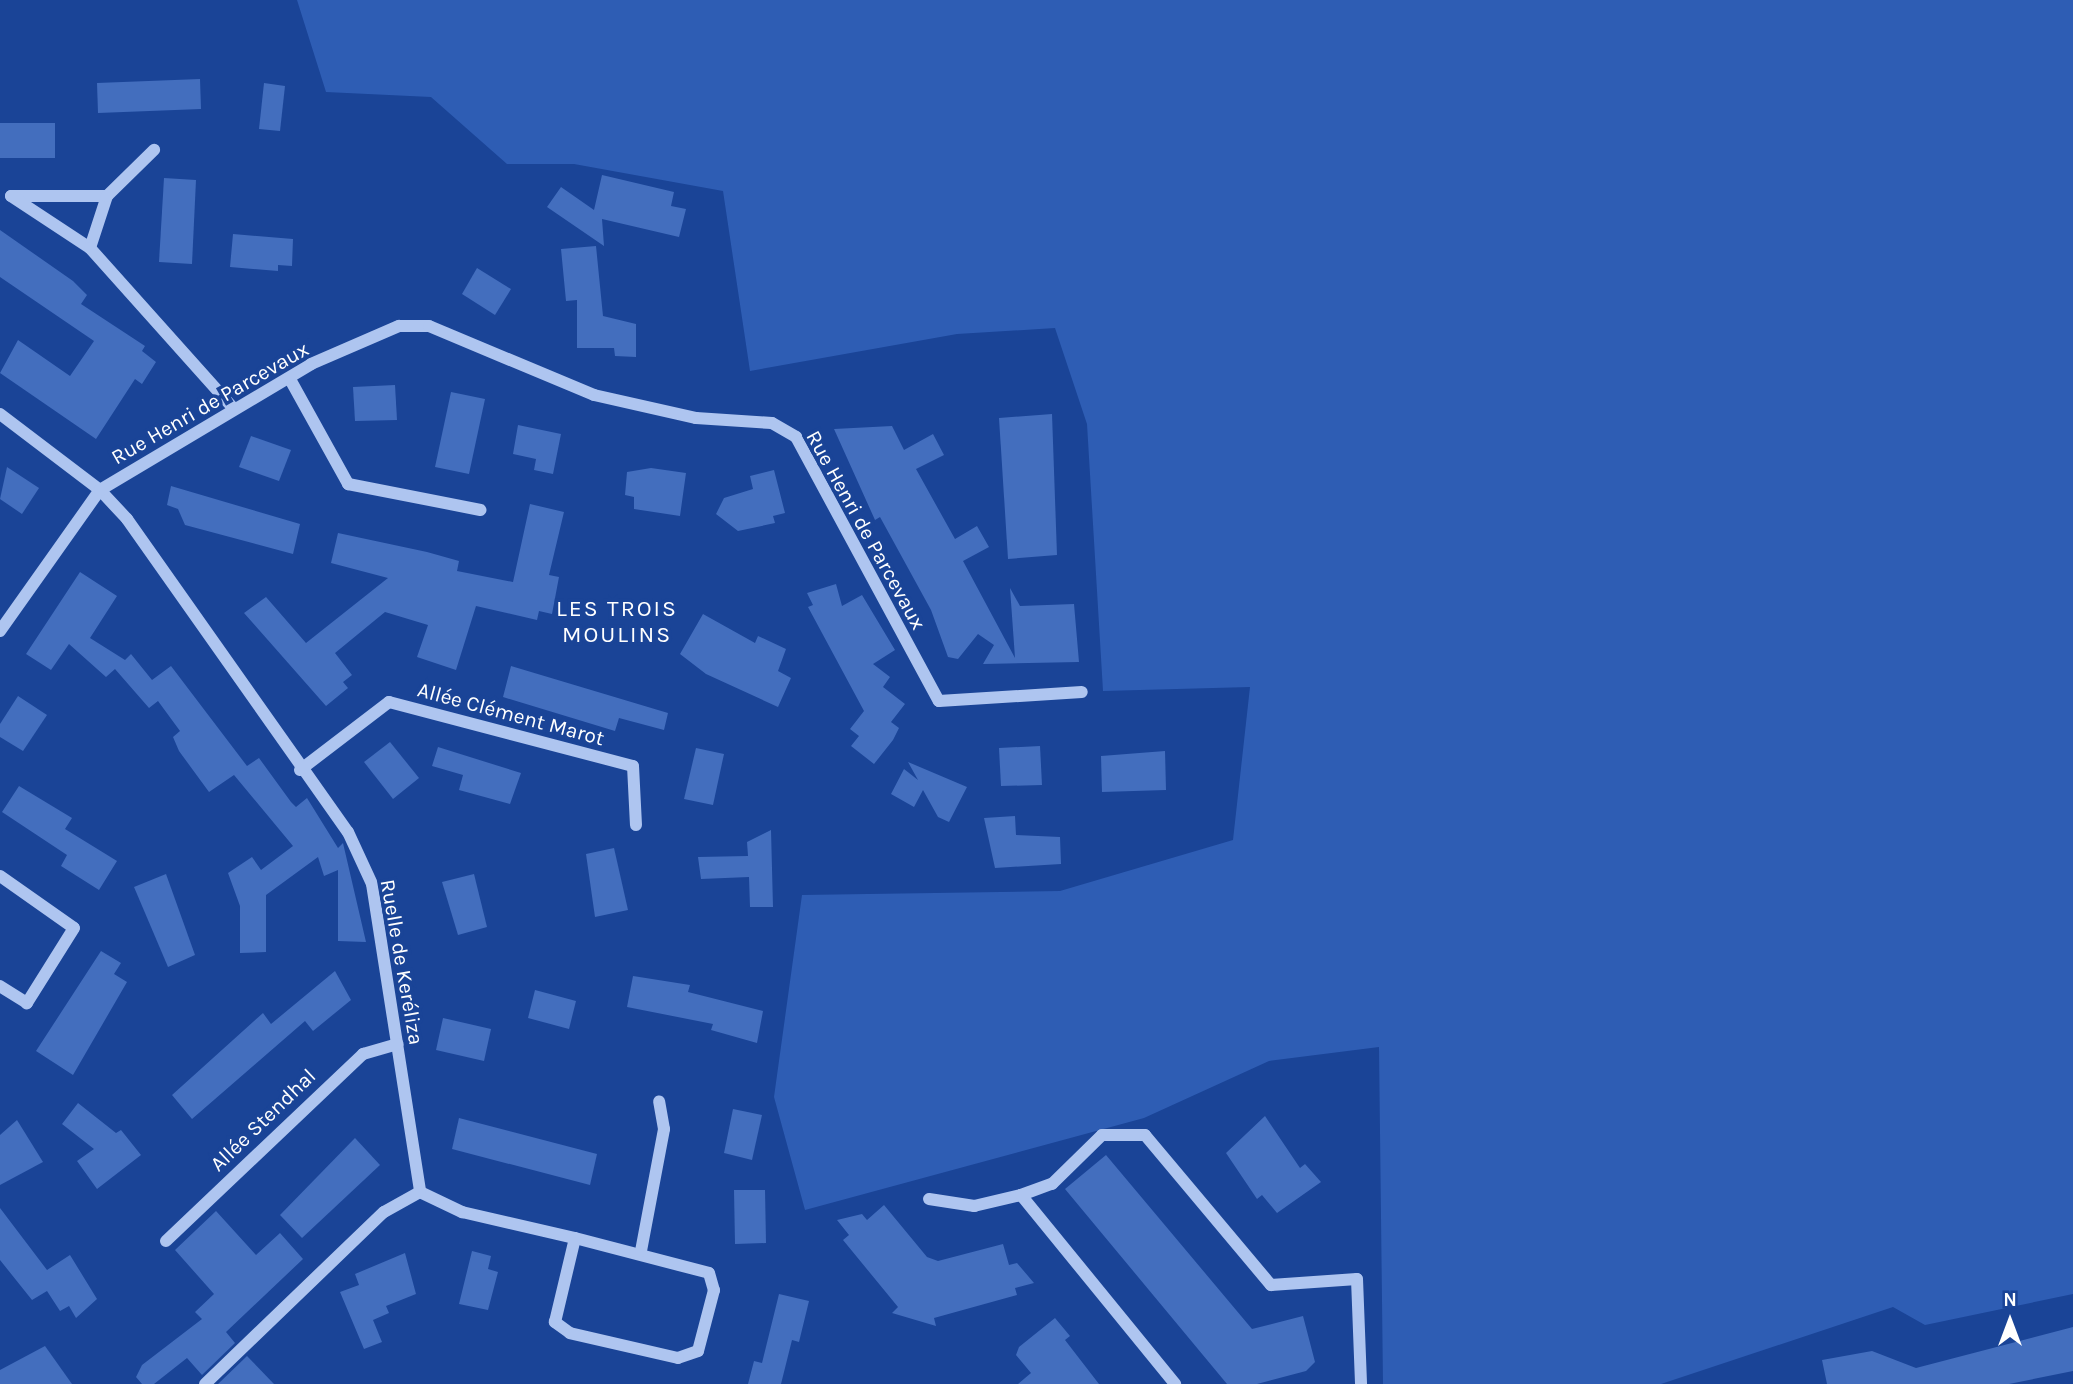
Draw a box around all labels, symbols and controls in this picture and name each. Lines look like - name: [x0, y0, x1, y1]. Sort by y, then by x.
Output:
- street label: Rue Henri de Parcevaux: [107, 336, 313, 470]
- street label: Rue Henri de Parcevaux: [801, 426, 931, 634]
- district label: LES TROIS MOULINS: [557, 595, 677, 649]
- street label: Allée Clément Marot: [415, 677, 607, 751]
- street label: Ruelle de Keréliza: [375, 877, 429, 1047]
- street label: Allée Stendhal: [205, 1063, 321, 1177]
- north arrow: [1975, 1286, 2045, 1356]
- text: N: [2003, 1289, 2017, 1311]

